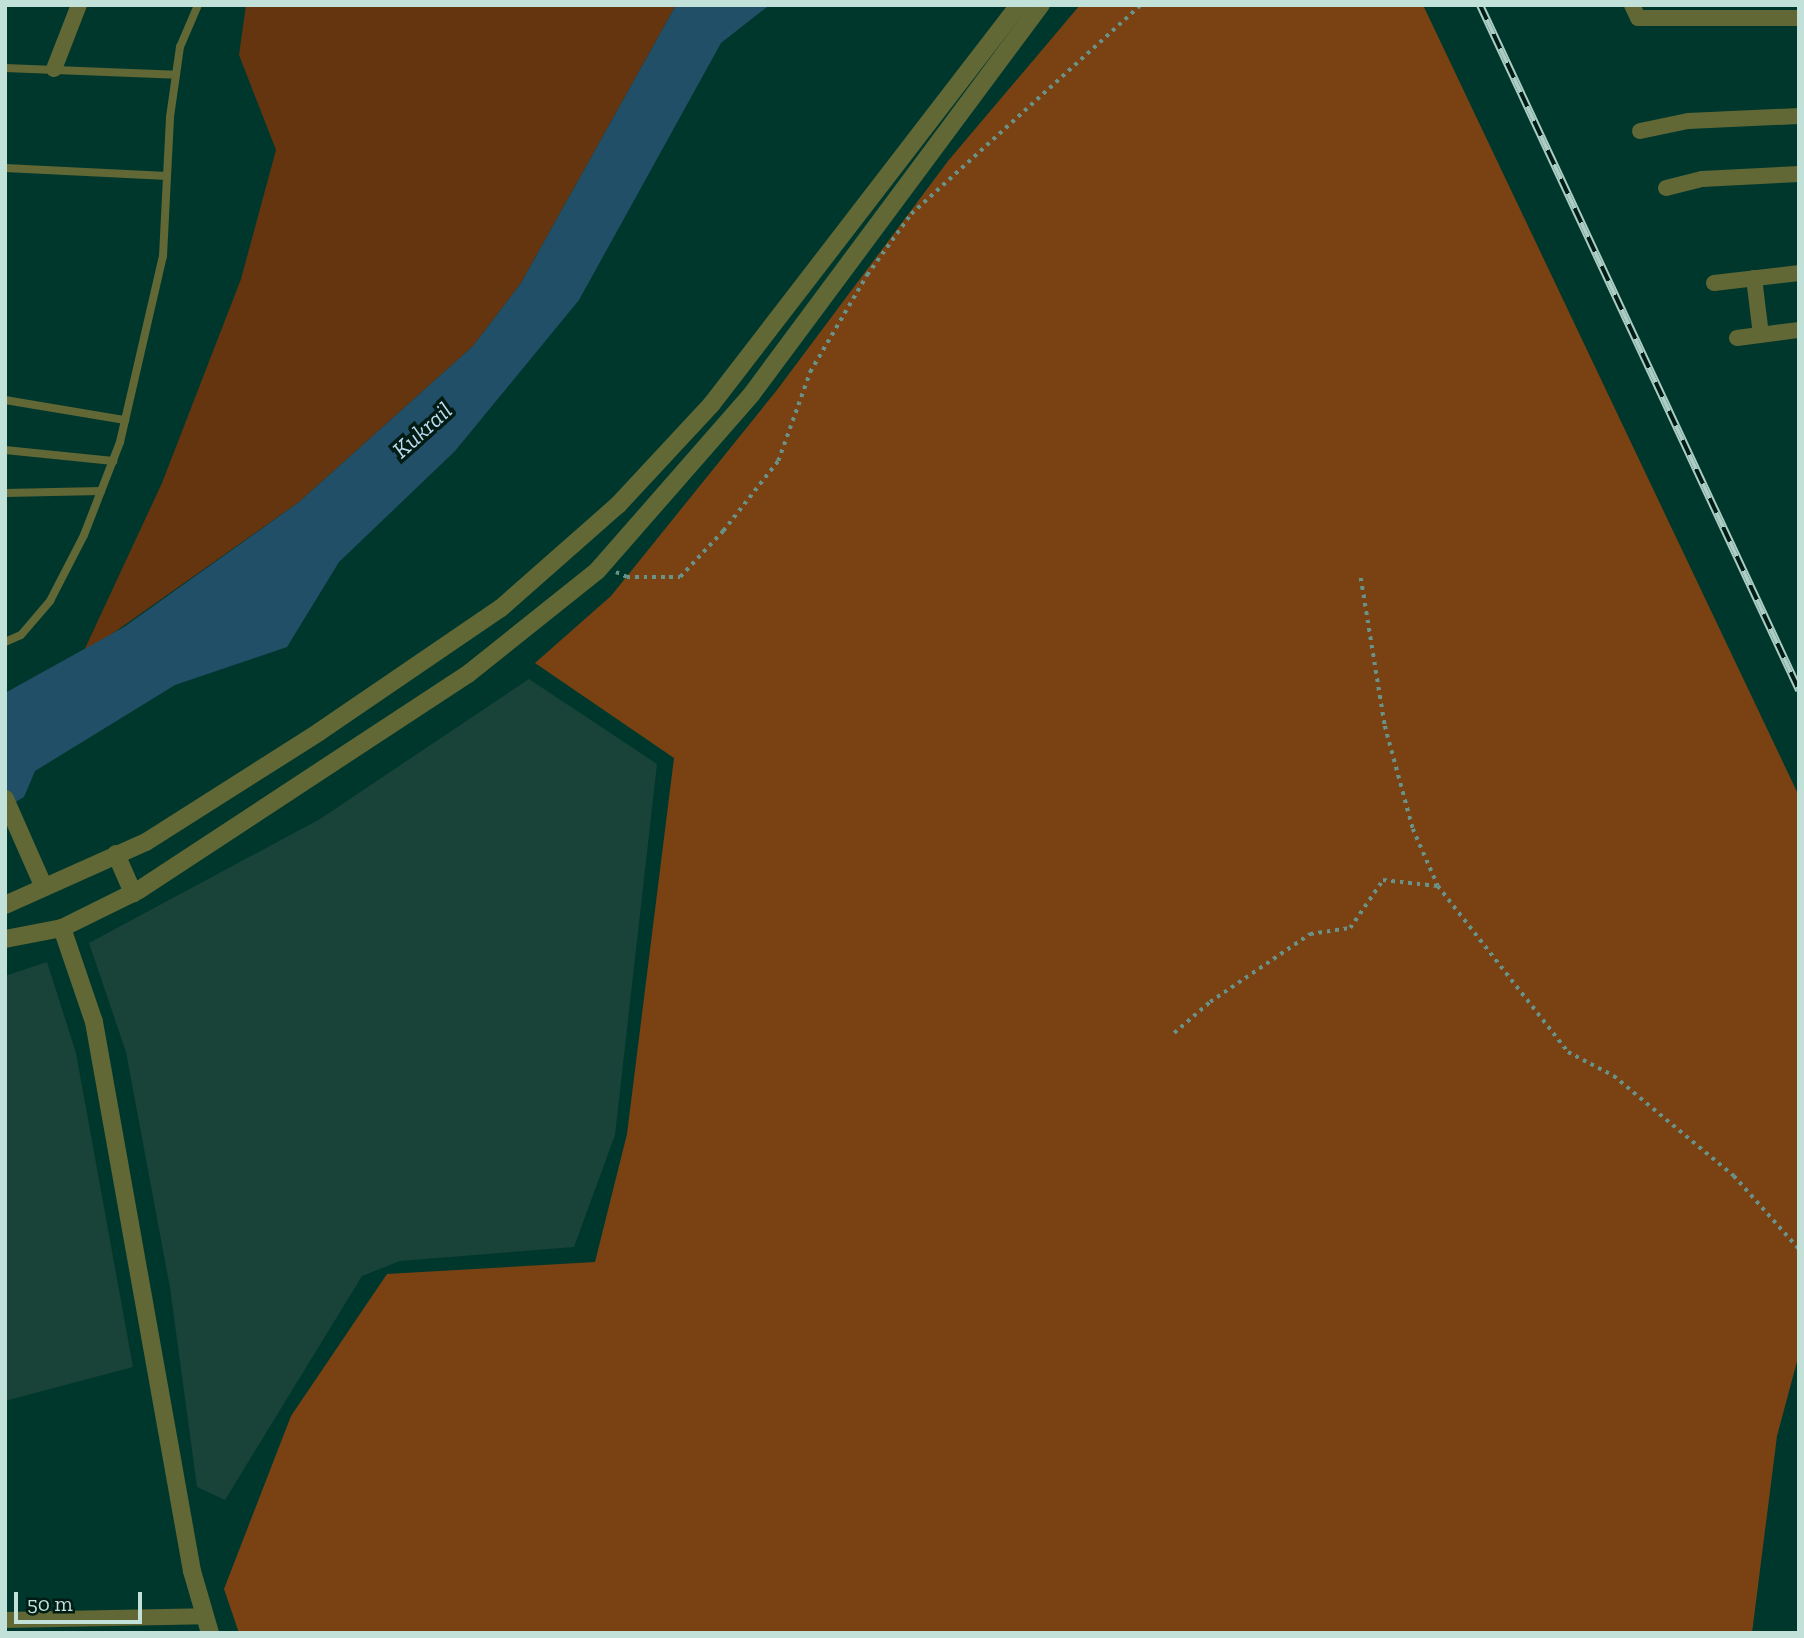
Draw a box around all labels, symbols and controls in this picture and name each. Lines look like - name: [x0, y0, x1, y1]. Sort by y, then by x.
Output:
- water label: Kukrail: [386, 396, 458, 464]
- scale bar: [18, 1578, 145, 1622]
- text: 50 m: [27, 1591, 73, 1616]

